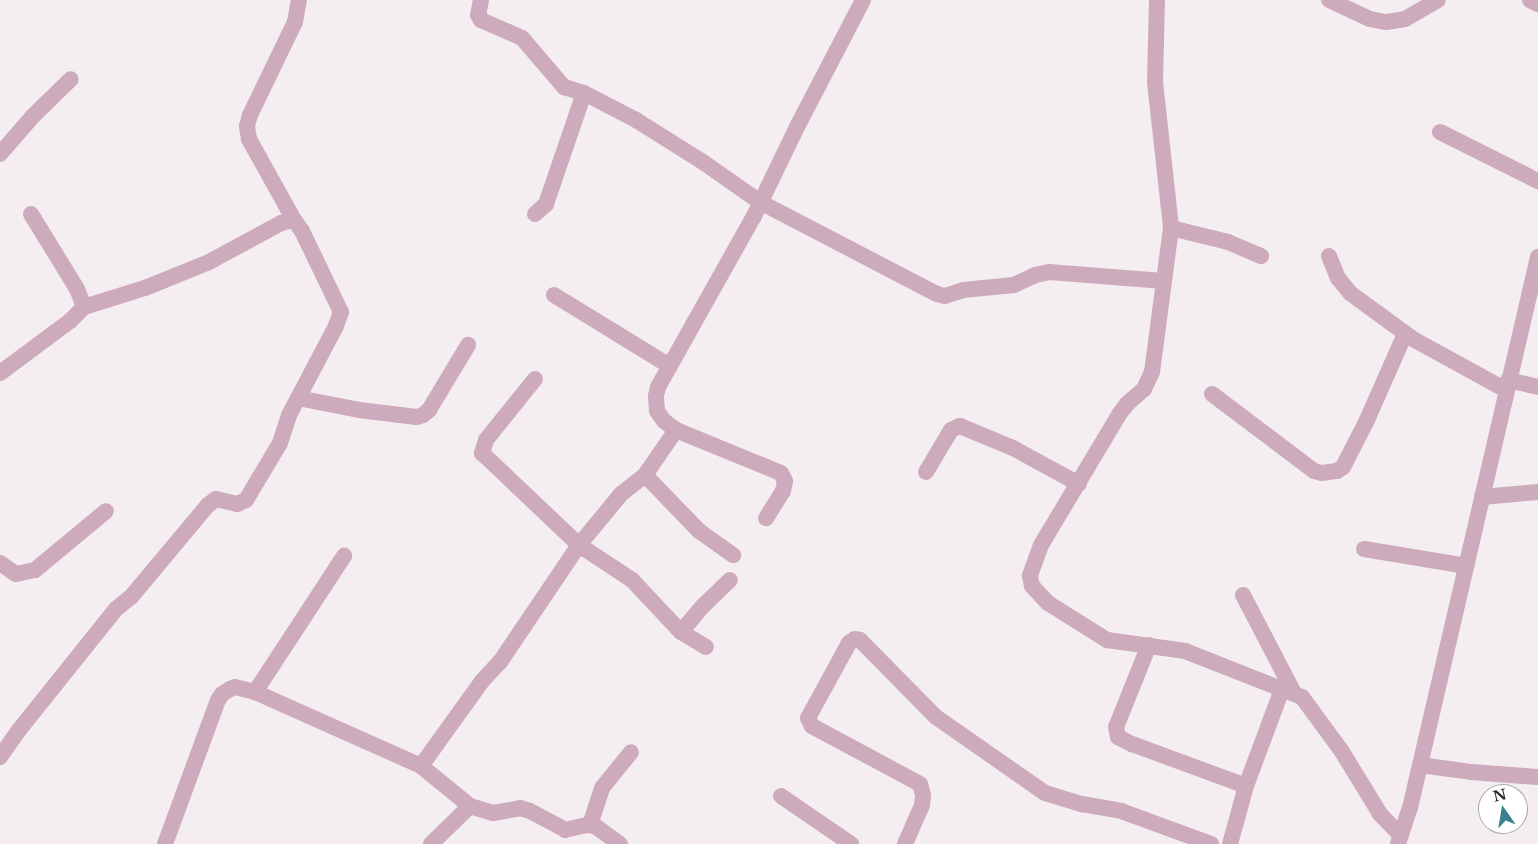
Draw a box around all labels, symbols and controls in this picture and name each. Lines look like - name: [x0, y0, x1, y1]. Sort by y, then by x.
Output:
- north arrow: [1478, 784, 1528, 834]
- text: N: [1491, 785, 1508, 806]

